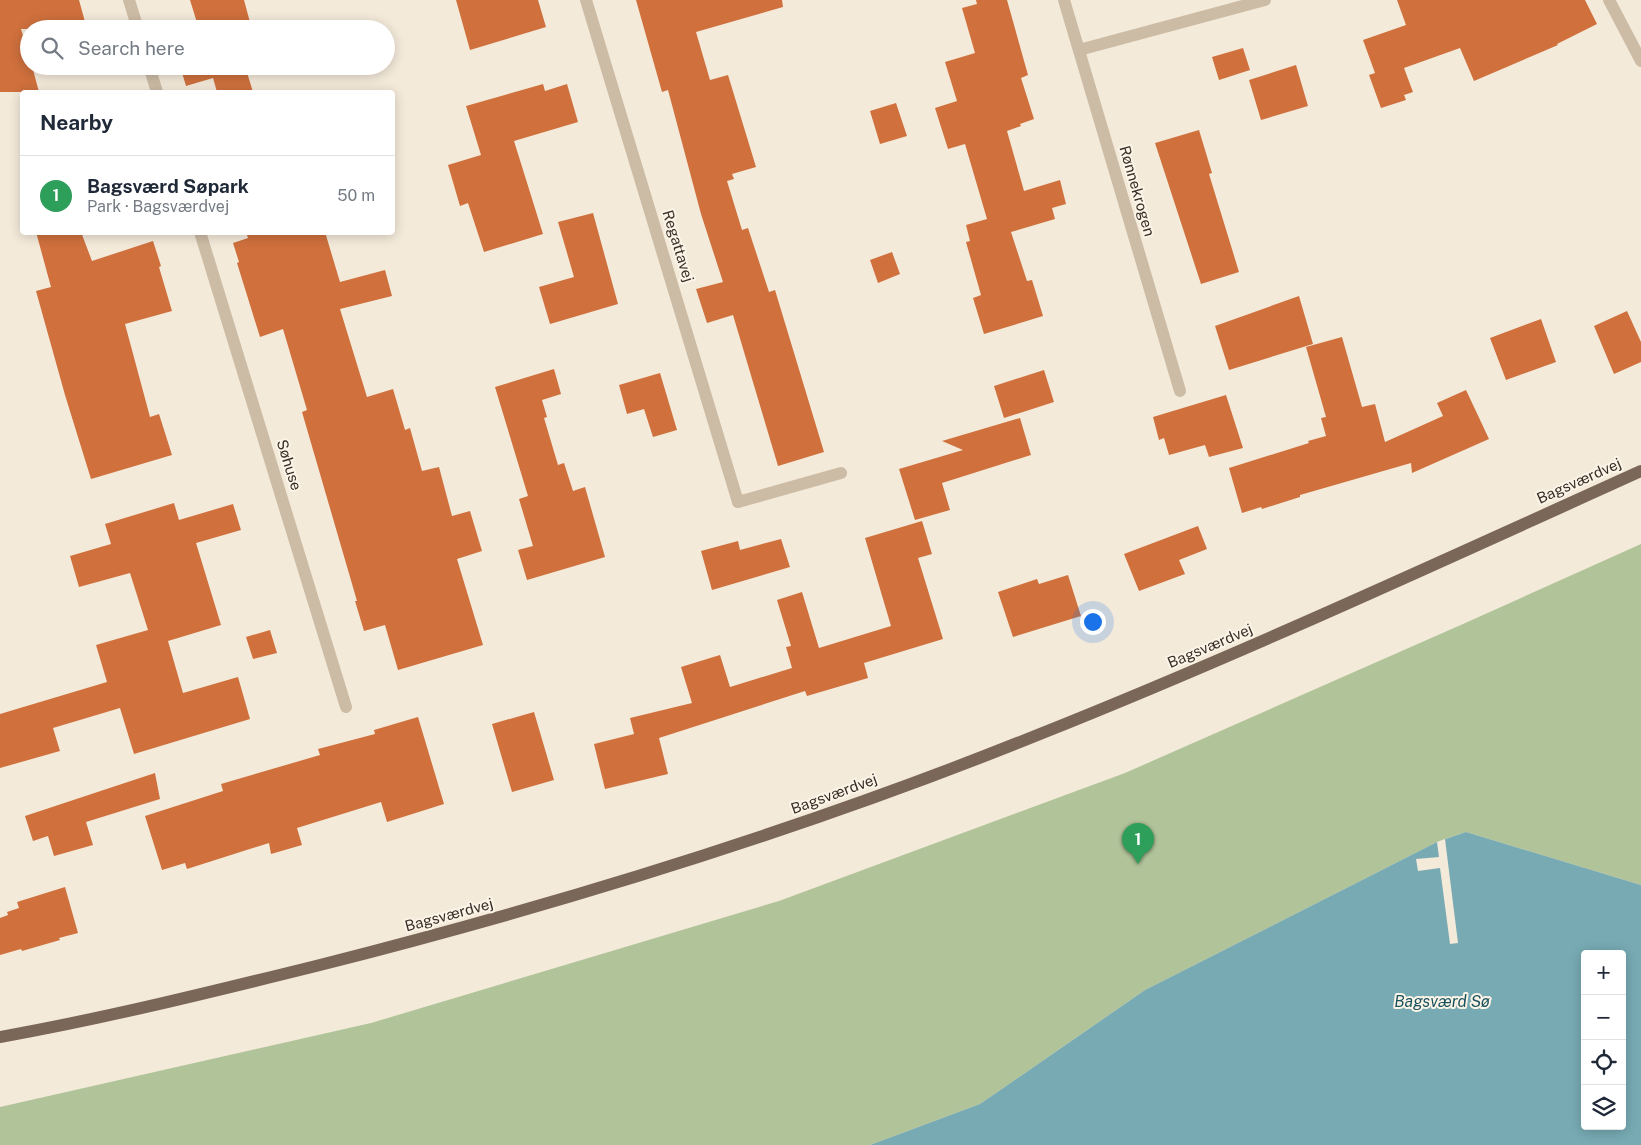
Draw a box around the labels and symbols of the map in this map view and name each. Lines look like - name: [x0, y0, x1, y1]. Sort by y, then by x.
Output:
- street label: Rønnekrogen: [1116, 144, 1159, 238]
- street label: Regattavej: [660, 208, 697, 284]
- street label: Søhuse: [274, 437, 305, 492]
- street label: Bagsværdvej: [1534, 454, 1624, 507]
- your location: [1080, 609, 1106, 635]
- street label: Bagsværdvej: [1165, 620, 1255, 671]
- street label: Bagsværdvej: [788, 770, 879, 817]
- pin: 1: [1122, 823, 1154, 864]
- street label: Bagsværdvej: [403, 895, 495, 934]
- water label: Bagsværd Sø: [1394, 992, 1490, 1011]

